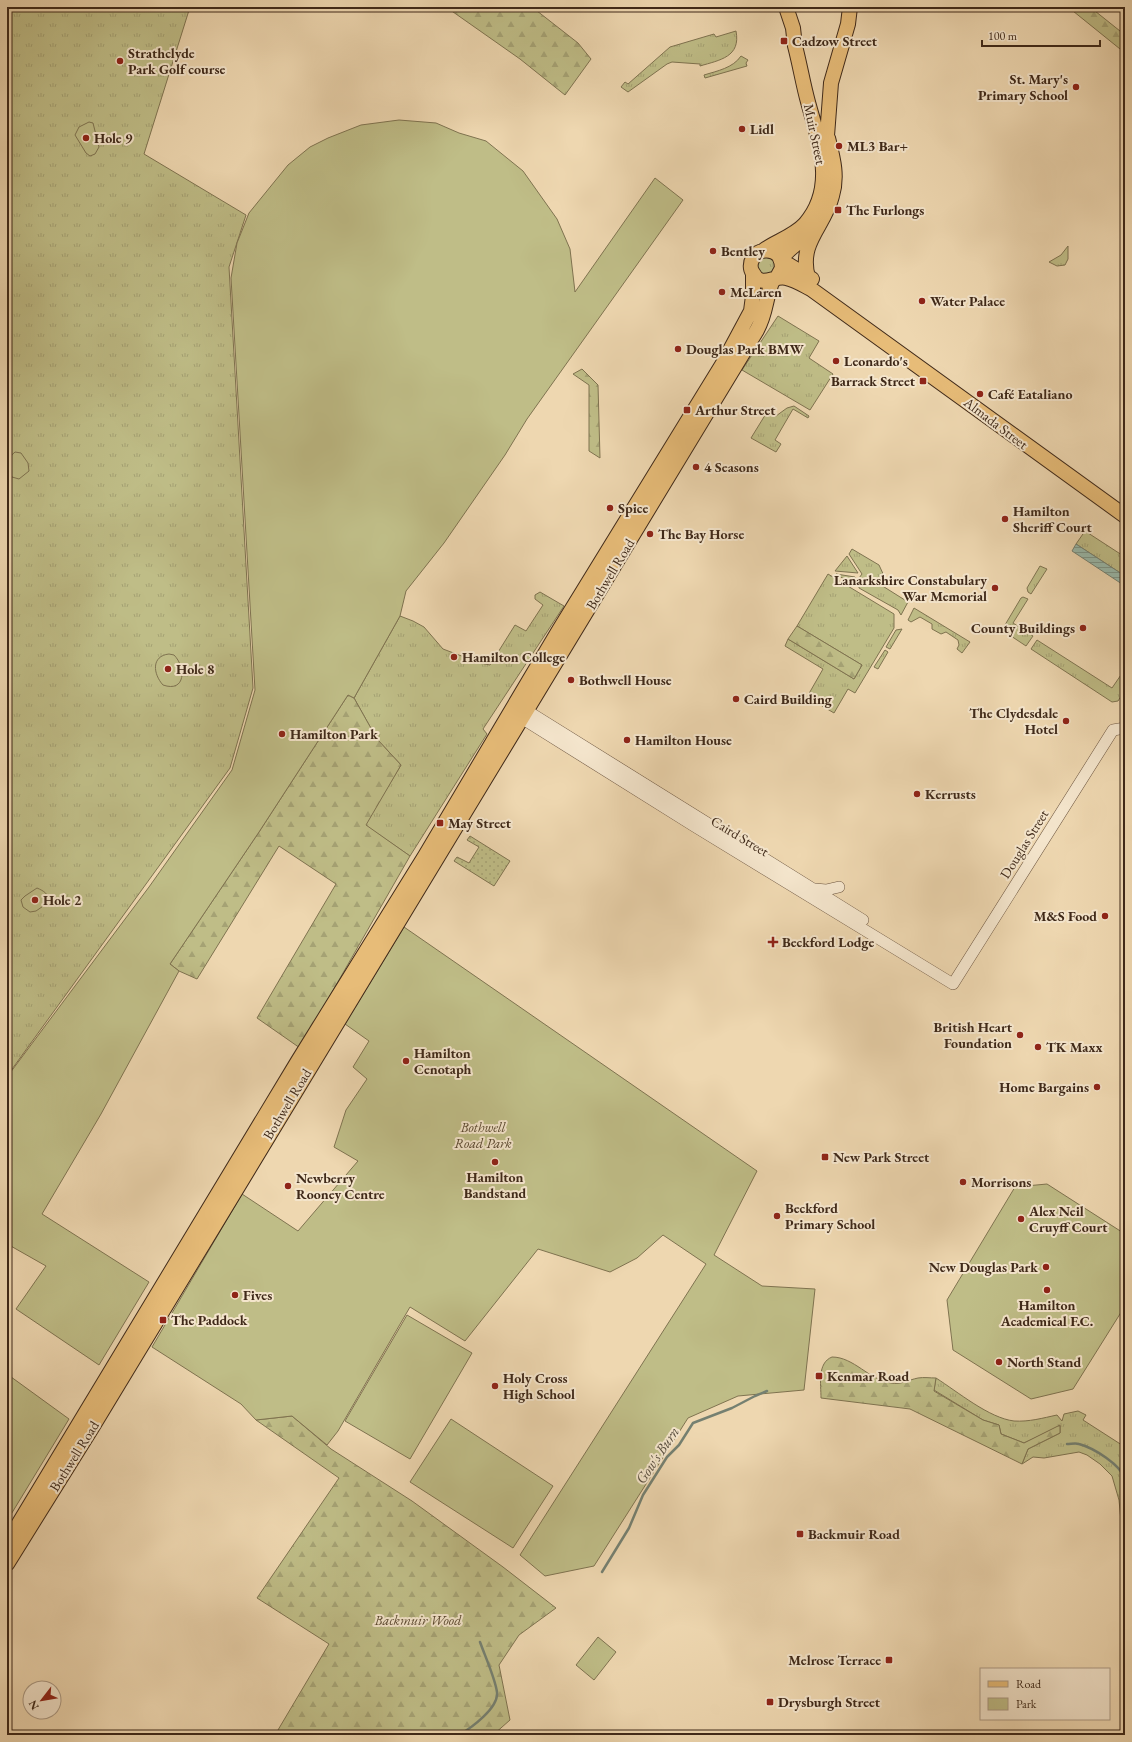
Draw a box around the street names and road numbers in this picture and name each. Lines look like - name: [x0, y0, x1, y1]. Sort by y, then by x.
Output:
- street label: Muir Street: [800, 102, 830, 167]
- street label: Almada Street: [960, 392, 1032, 453]
- street label: Bothwell Road: [582, 534, 639, 613]
- street label: Douglas Street: [996, 806, 1053, 882]
- street label: Caird Street: [708, 812, 773, 861]
- street label: Bothwell Road: [259, 1064, 316, 1143]
- street label: Bothwell Road: [45, 1417, 103, 1495]

